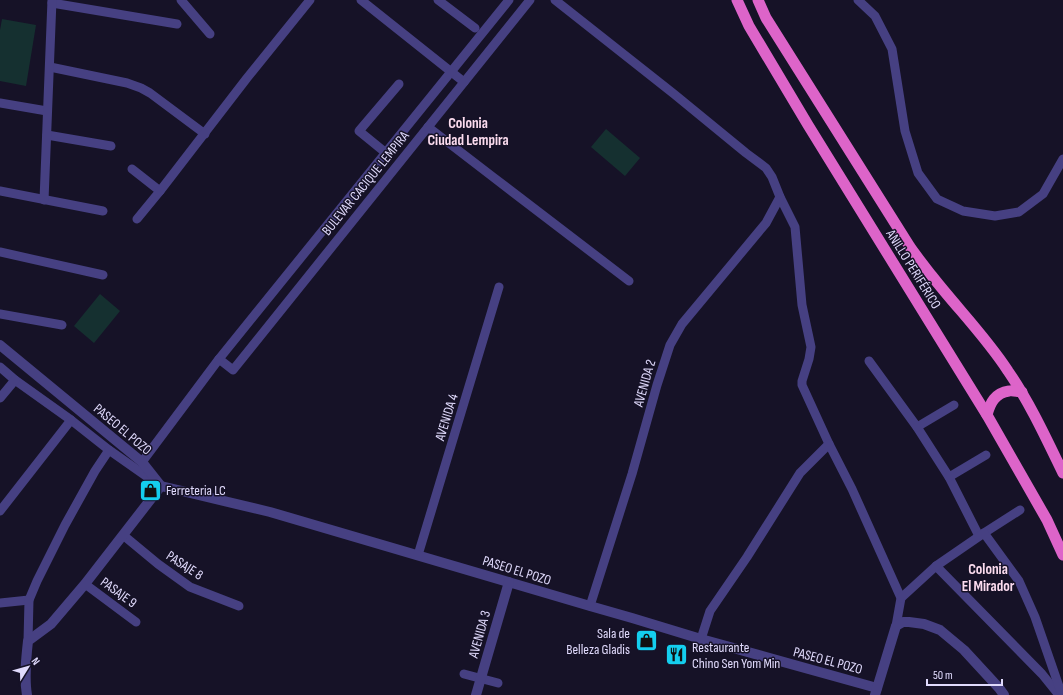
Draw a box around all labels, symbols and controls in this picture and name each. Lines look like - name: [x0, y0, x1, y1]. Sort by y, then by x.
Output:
- district label: Colonia Ciudad Lempira: [427, 114, 509, 150]
- street label: BULEVAR CACIQUE LEMPIRA: [318, 127, 413, 239]
- street label: ANILLO PERIFÉRICO: [882, 226, 945, 312]
- street label: AVENIDA 2: [629, 357, 659, 410]
- street label: AVENIDA 4: [431, 391, 462, 444]
- street label: PASEO EL POZO: [90, 400, 155, 459]
- shop icon: Ferreteria LC: [137, 477, 163, 503]
- place label: Ferreteria LC: [166, 482, 226, 499]
- street label: PASAJE 8: [163, 547, 206, 584]
- street label: PASEO EL POZO: [481, 552, 553, 589]
- district label: Colonia El Mirador: [962, 560, 1015, 596]
- street label: PASAJE 9: [97, 574, 140, 611]
- street label: AVENIDA 3: [464, 608, 494, 661]
- place label: Sala de Belleza Gladis: [566, 625, 630, 658]
- shop icon: Sala de Belleza Gladis: [633, 628, 659, 654]
- place label: Restaurante Chino Sen Yom Min: [692, 639, 780, 672]
- restaurant icon: Restaurante Chino Sen Yom Min: [663, 642, 689, 668]
- street label: PASEO EL POZO: [792, 643, 864, 678]
- north arrow: [8, 647, 48, 687]
- text: N: [29, 655, 43, 668]
- scale bar: [927, 661, 1002, 687]
- text: 50 m: [933, 668, 953, 683]

